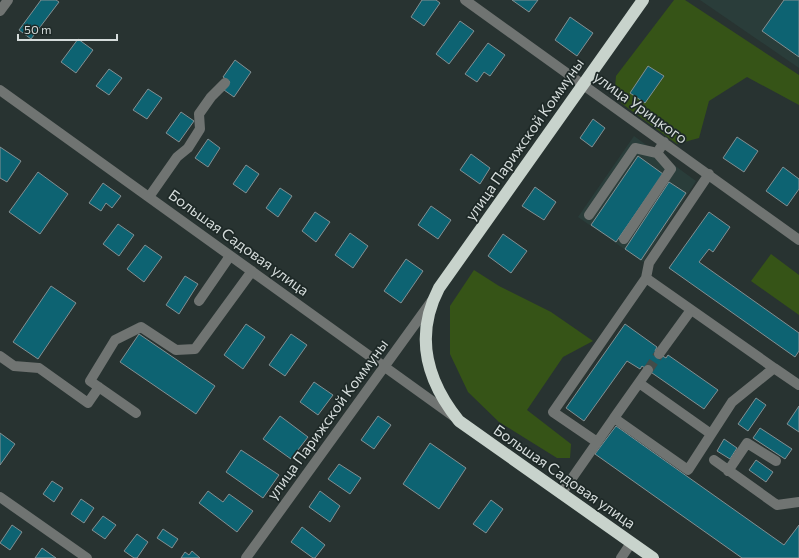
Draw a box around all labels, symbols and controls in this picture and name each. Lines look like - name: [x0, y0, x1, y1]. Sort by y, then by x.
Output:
- scale bar: [18, 16, 117, 42]
- text: 50 m: [24, 22, 52, 36]
- street label: улица Парижской Коммуны: [461, 54, 587, 224]
- street label: улица Урицкого: [591, 67, 691, 147]
- street label: Большая Садовая улица: [165, 185, 313, 299]
- street label: улица Парижской Коммуны: [263, 335, 391, 503]
- street label: Большая Садовая улица: [491, 420, 639, 532]

